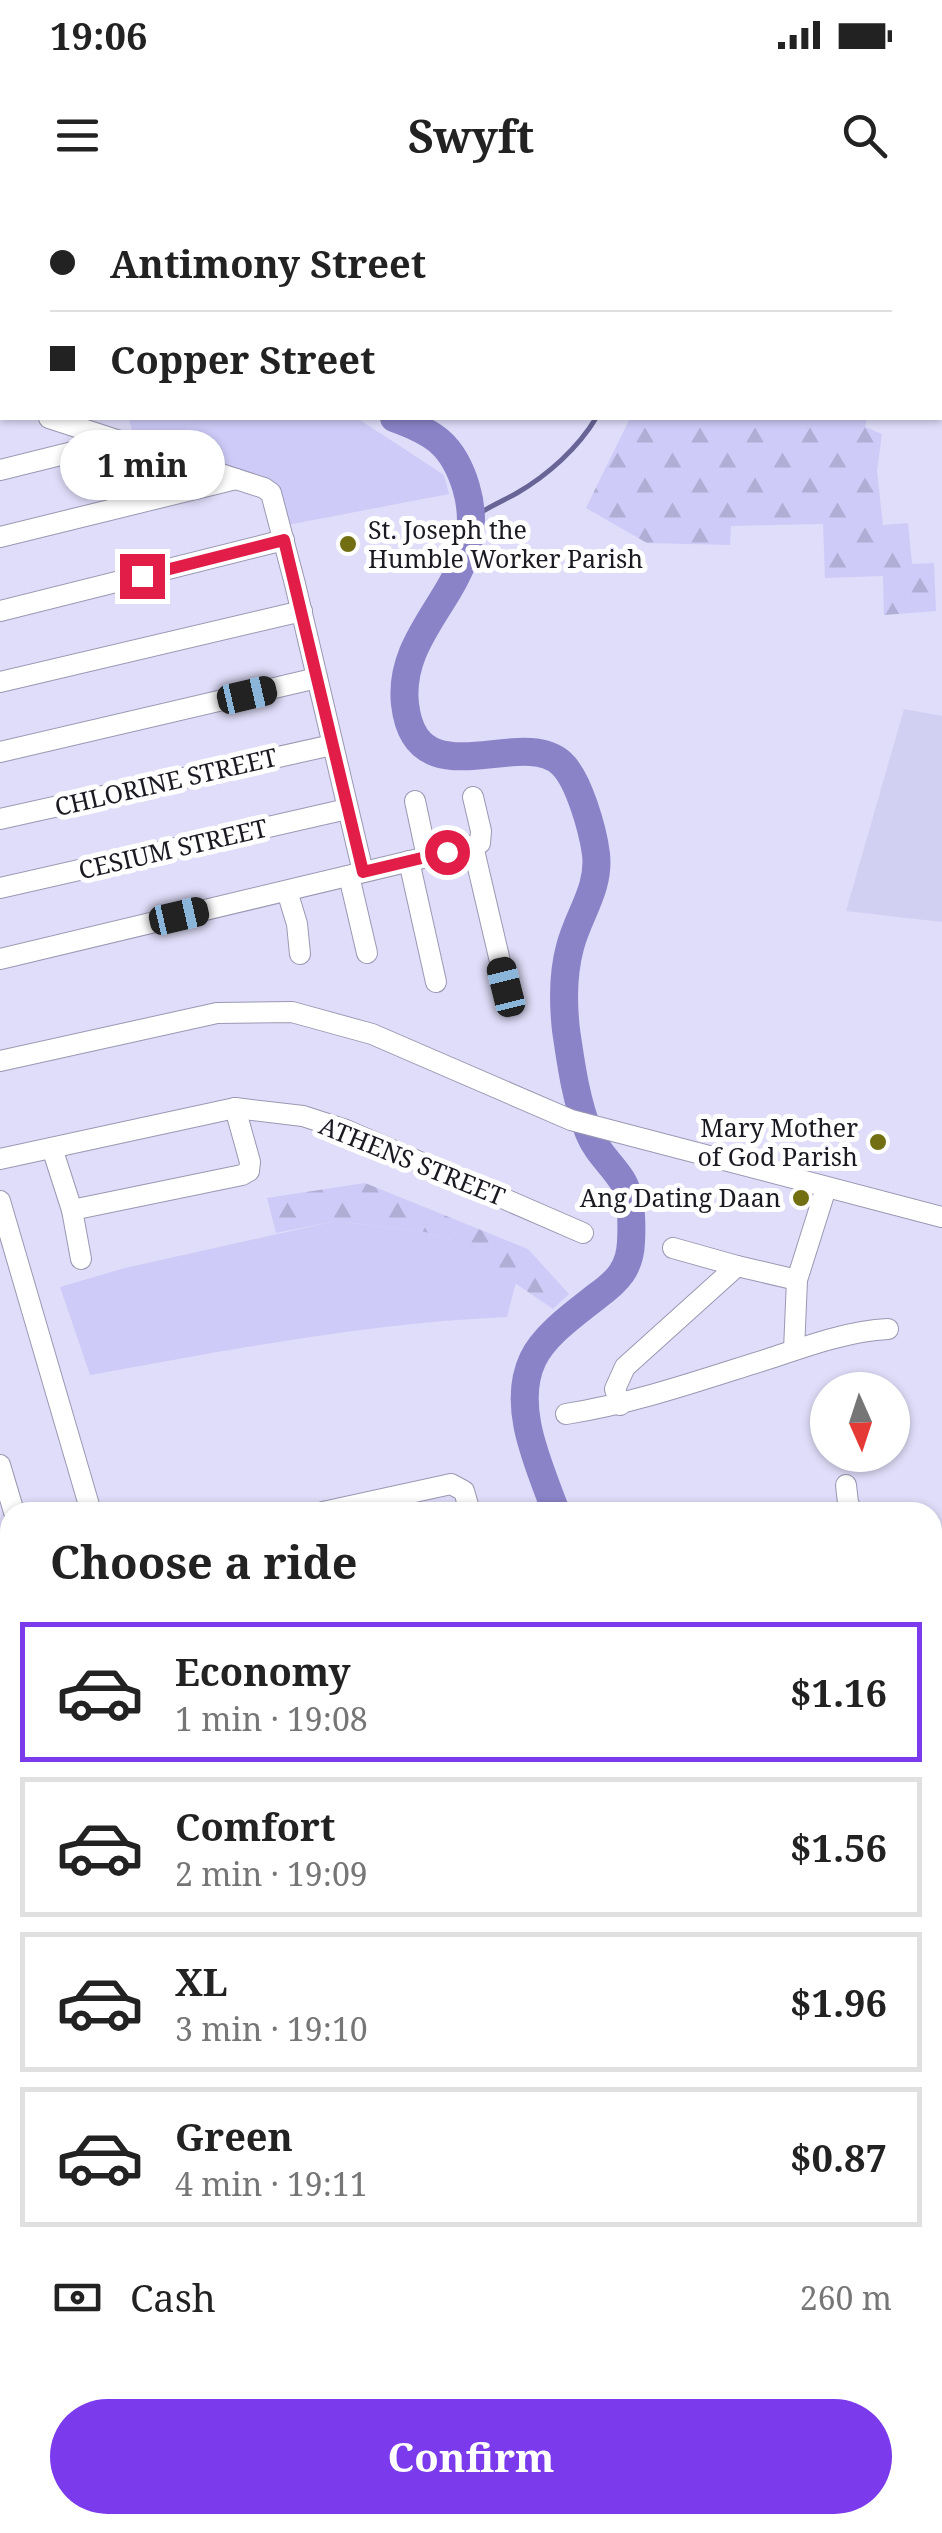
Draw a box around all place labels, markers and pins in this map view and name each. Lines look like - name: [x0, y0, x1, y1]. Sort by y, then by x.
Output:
- place label: St. Joseph the Humble Worker Parish: [368, 512, 643, 575]
- marker: St. Joseph the Humble Worker Parish: [337, 533, 359, 555]
- place label: Mary Mother of God Parish: [698, 1110, 858, 1173]
- marker: Mary Mother of God Parish: [867, 1131, 889, 1153]
- place label: Ang Dating Daan: [580, 1180, 781, 1214]
- marker: Ang Dating Daan: [790, 1187, 812, 1209]

